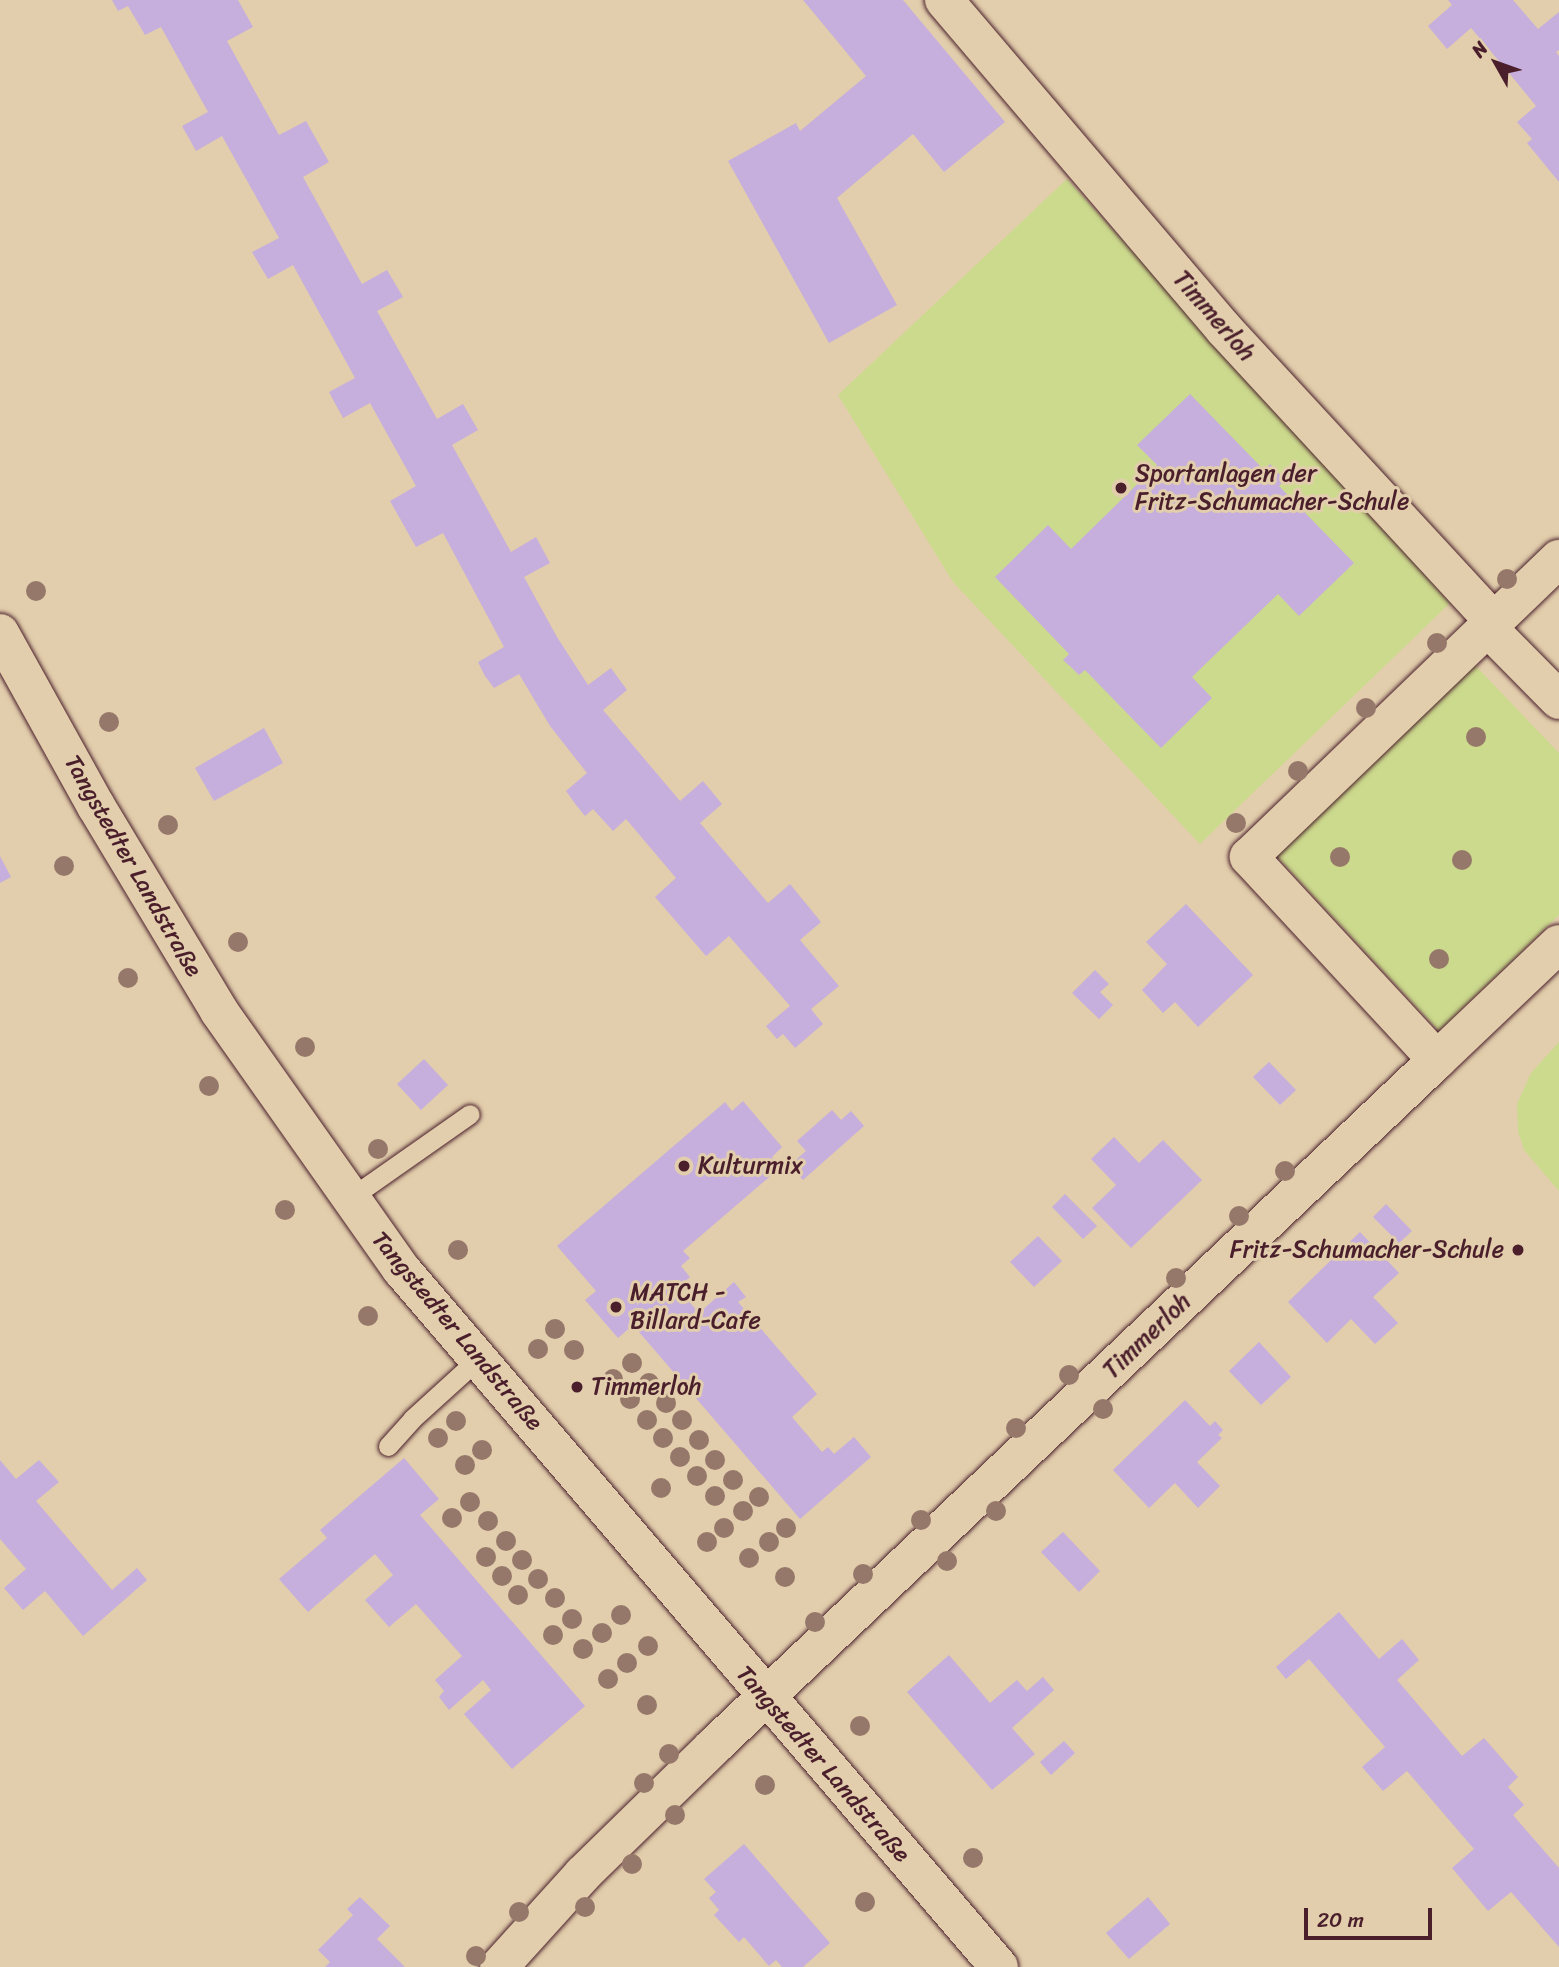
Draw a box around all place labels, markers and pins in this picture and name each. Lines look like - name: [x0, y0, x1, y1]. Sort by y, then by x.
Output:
- place label: Sportanlagen der Fritz-Schumacher-Schule: [1135, 460, 1409, 516]
- marker: Sportanlagen der Fritz-Schumacher-Schule: [1113, 480, 1129, 496]
- place label: Kulturmix: [698, 1152, 803, 1180]
- marker: Kulturmix: [676, 1158, 692, 1174]
- place label: Fritz-Schumacher-Schule: [1230, 1236, 1504, 1264]
- marker: Fritz-Schumacher-Schule: [1510, 1242, 1526, 1258]
- place label: MATCH - Billard-Cafe: [630, 1279, 761, 1335]
- marker: MATCH - Billard-Cafe: [608, 1299, 624, 1315]
- place label: Timmerloh: [591, 1373, 701, 1401]
- marker: Timmerloh: [569, 1379, 585, 1395]

